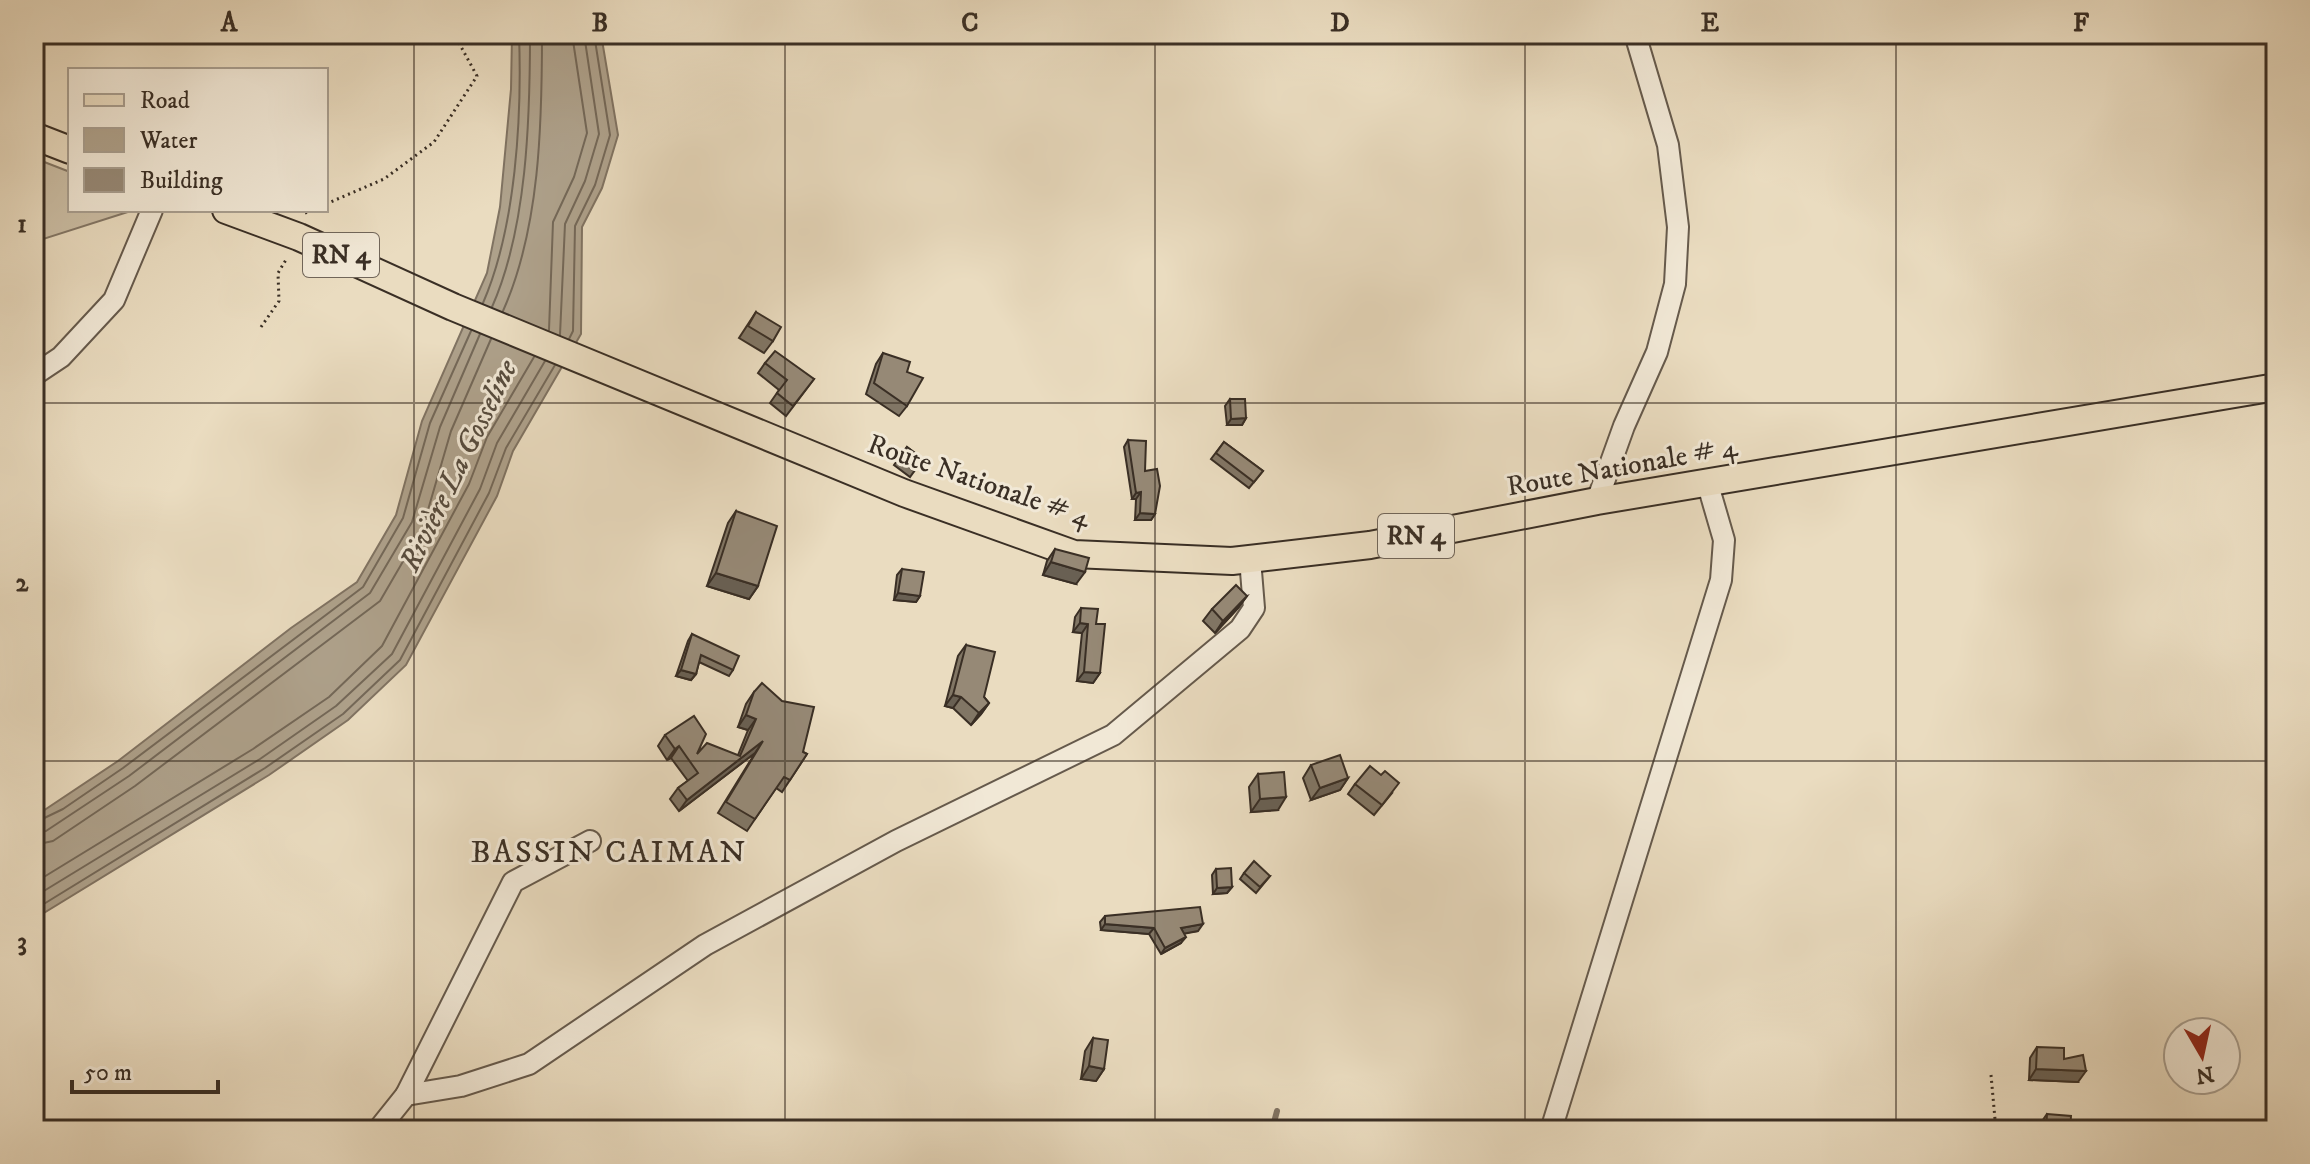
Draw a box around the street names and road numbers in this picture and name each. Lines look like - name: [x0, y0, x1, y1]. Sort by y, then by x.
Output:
- road number: RN 4: [303, 233, 379, 277]
- street label: Route Nationale # 4: [863, 426, 1096, 536]
- street label: Route Nationale # 4: [1504, 429, 1741, 504]
- road number: RN 4: [1378, 514, 1454, 558]

